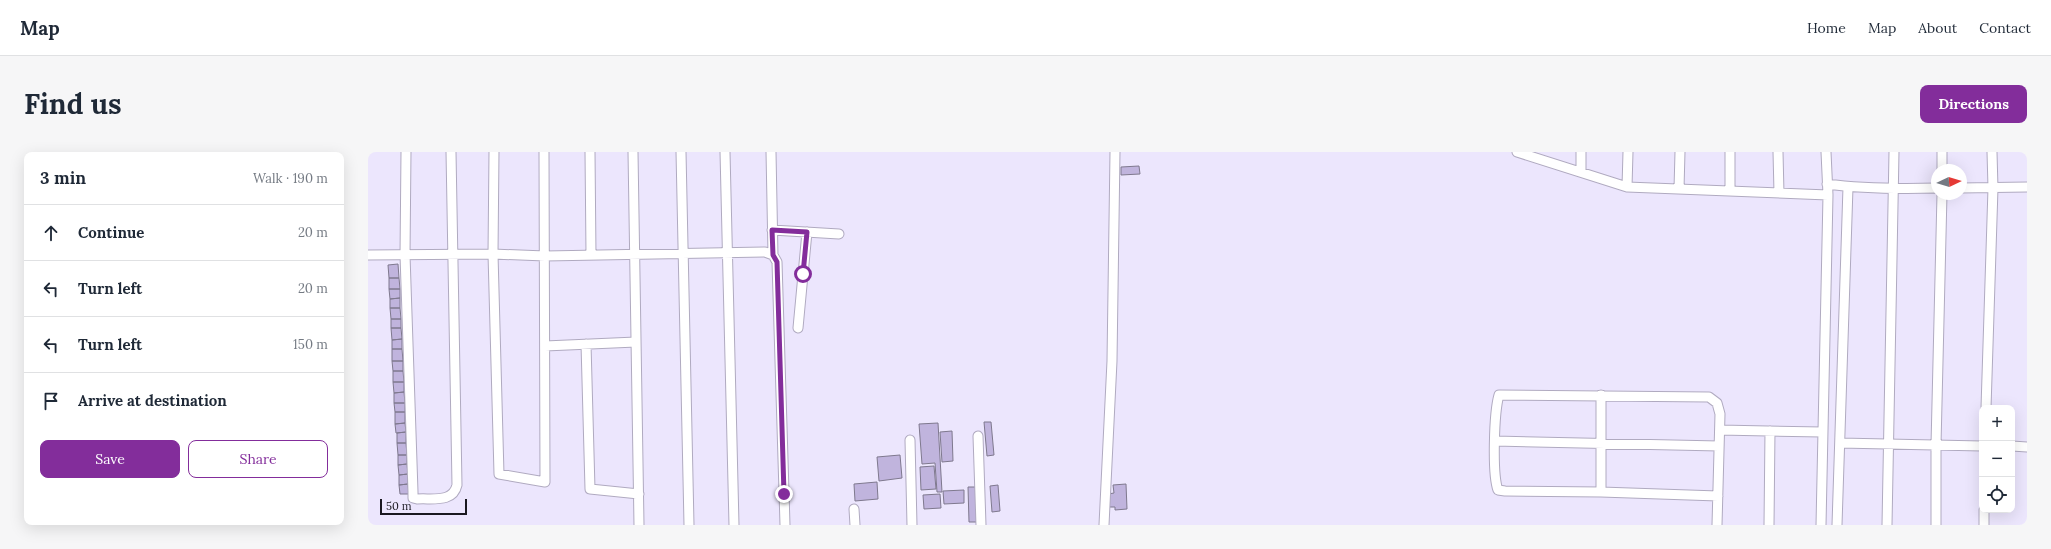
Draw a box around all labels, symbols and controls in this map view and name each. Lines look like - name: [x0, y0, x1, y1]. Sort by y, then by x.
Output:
- text: Map: [20, 16, 60, 40]
- text: Home: [1807, 19, 1846, 37]
- text: Map: [1868, 19, 1896, 37]
- text: About: [1918, 19, 1957, 37]
- text: Contact: [1979, 19, 2031, 37]
- button: Directions: [1920, 85, 2027, 123]
- text: Find us: [24, 86, 122, 122]
- north arrow: [1931, 164, 1967, 200]
- text: 3 min: [40, 167, 86, 189]
- text: Walk · 190 m: [253, 170, 328, 187]
- icon: ahead: [40, 222, 62, 244]
- text: Continue: [78, 223, 144, 242]
- text: 20 m: [298, 224, 328, 241]
- route start: [794, 265, 812, 283]
- icon: left: [40, 278, 62, 300]
- text: Turn left: [78, 279, 142, 298]
- text: 20 m: [298, 280, 328, 297]
- icon: left: [40, 334, 62, 356]
- text: Turn left: [78, 335, 142, 354]
- text: 150 m: [293, 336, 328, 353]
- icon: arrive: [40, 390, 62, 412]
- text: Arrive at destination: [78, 391, 227, 410]
- map controls: [1979, 405, 2015, 513]
- button: +: [1979, 405, 2015, 441]
- button: Save: [40, 440, 180, 478]
- button: Share: [188, 440, 328, 478]
- button: −: [1979, 441, 2015, 477]
- button: locate: [1979, 477, 2015, 513]
- route end: [775, 485, 793, 503]
- scale bar: [380, 497, 467, 516]
- text: 50 m: [386, 499, 412, 513]

